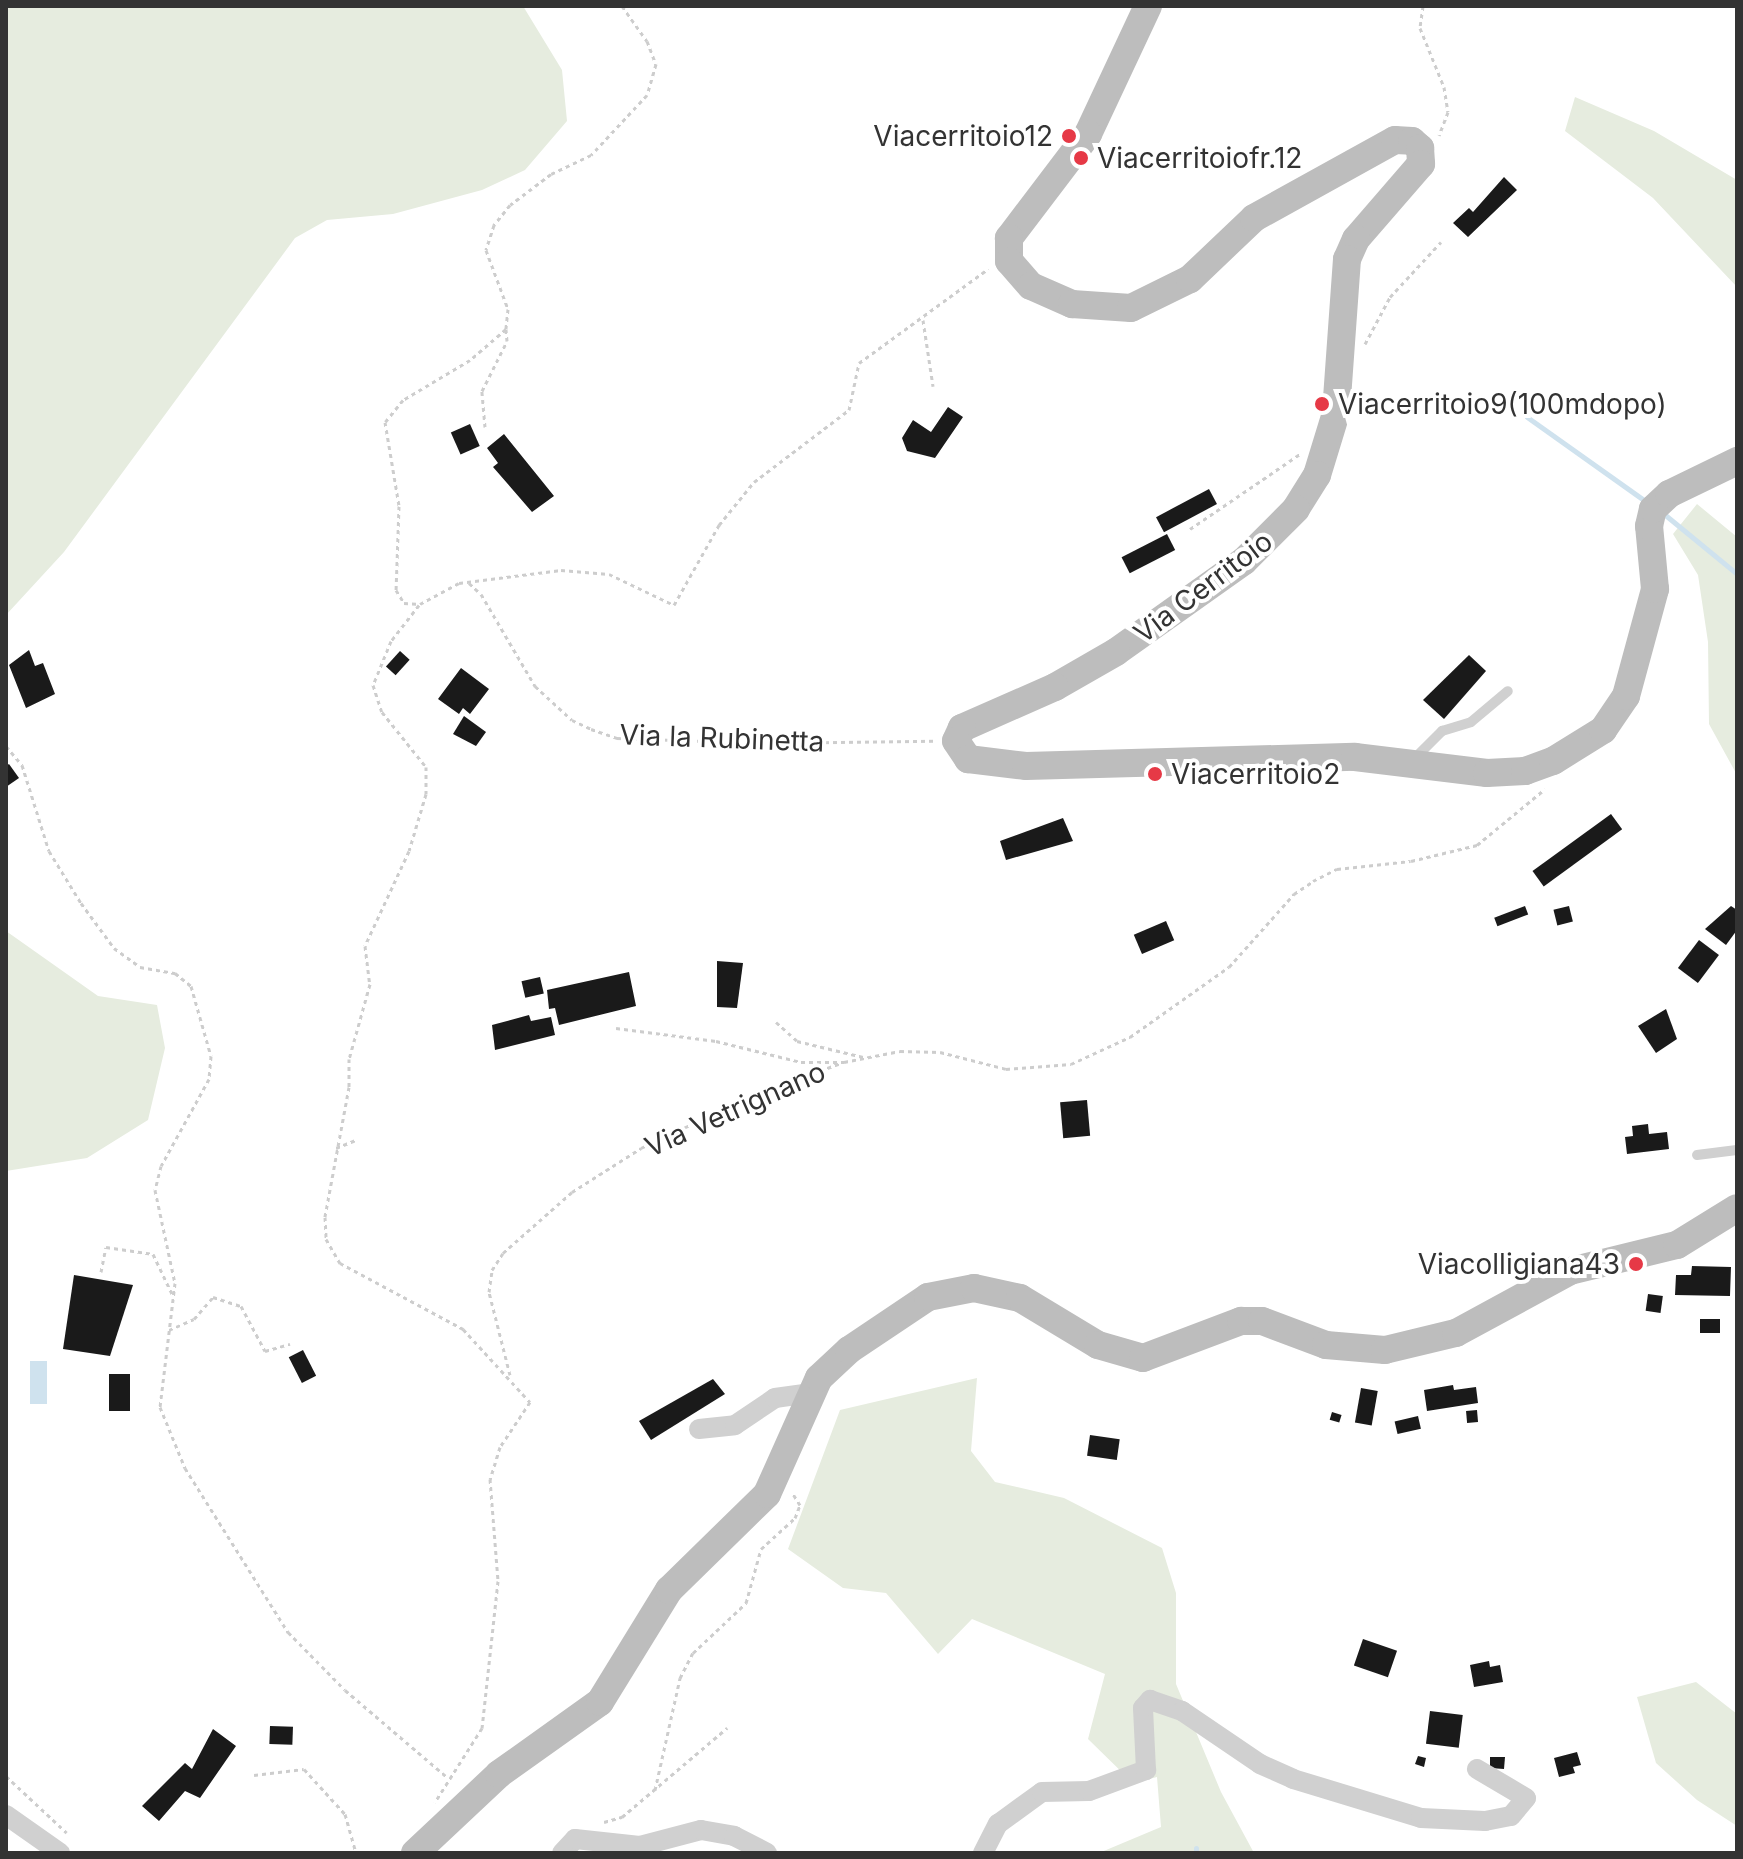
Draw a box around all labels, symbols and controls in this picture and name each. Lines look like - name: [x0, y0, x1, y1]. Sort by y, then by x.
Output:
- place label: Viacerritoio12: [873, 119, 1053, 153]
- marker: Viacerritoio12: [1060, 127, 1078, 145]
- place label: Viacerritoiofr.12: [1097, 141, 1302, 175]
- marker: Viacerritoiofr.12: [1072, 149, 1090, 167]
- place label: Viacerritoio9(100mdopo): [1338, 387, 1667, 421]
- marker: Viacerritoio9(100mdopo): [1313, 395, 1331, 413]
- street label: Via Cerritoio: [1127, 524, 1279, 650]
- street label: Via la Rubinetta: [619, 718, 825, 758]
- place label: Viacerritoio2: [1171, 757, 1340, 791]
- marker: Viacerritoio2: [1146, 765, 1164, 783]
- street label: Via Vetrignano: [640, 1054, 830, 1164]
- place label: Viacolligiana43: [1418, 1247, 1620, 1281]
- marker: Viacolligiana43: [1627, 1255, 1645, 1273]

